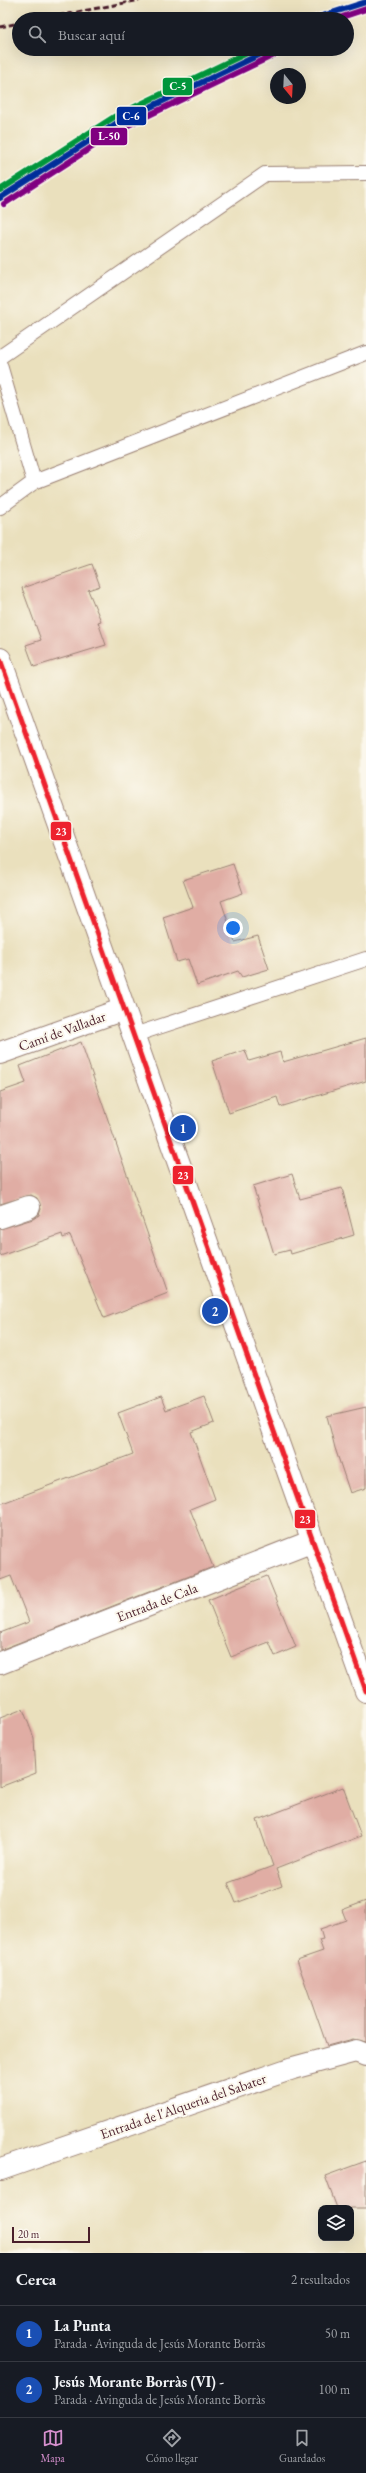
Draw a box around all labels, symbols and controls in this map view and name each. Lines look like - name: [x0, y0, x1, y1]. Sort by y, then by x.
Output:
- search box: [12, 12, 354, 56]
- icon: search: [26, 23, 48, 45]
- text: Buscar aquí: [58, 25, 125, 44]
- north arrow: [270, 68, 306, 104]
- line badge: C-5: [162, 77, 193, 96]
- text: C-5: [169, 79, 187, 93]
- line badge: C-6: [116, 106, 147, 126]
- text: C-6: [122, 109, 140, 123]
- line badge: L-50: [90, 127, 128, 146]
- text: L-50: [98, 129, 120, 143]
- line badge: 23: [50, 821, 72, 841]
- text: 23: [55, 824, 67, 838]
- your location: [223, 918, 243, 938]
- street label: Camí de Valladar: [16, 1007, 108, 1055]
- pin: 1: [170, 1113, 196, 1143]
- line badge: 23: [172, 1165, 194, 1185]
- text: 23: [177, 1168, 189, 1182]
- pin: 2: [202, 1296, 228, 1326]
- line badge: 23: [294, 1509, 316, 1529]
- text: 23: [299, 1512, 311, 1526]
- street label: Entrada de Cala: [114, 1578, 200, 1626]
- street label: Entrada de l'Alqueria del Sabater: [98, 2069, 269, 2143]
- map controls: [318, 2205, 354, 2241]
- button: layers: [318, 2205, 354, 2241]
- scale bar: [12, 2225, 90, 2244]
- text: 20 m: [18, 2227, 39, 2241]
- text: Cerca: [16, 2268, 56, 2290]
- text: 2 resultados: [291, 2271, 350, 2288]
- text: La Punta: [54, 2316, 111, 2335]
- text: 1: [26, 2325, 32, 2342]
- text: 50 m: [325, 2325, 350, 2342]
- text: Parada · Avinguda de Jesús Morante Borràs: [54, 2335, 265, 2352]
- text: Jesús Morante Borràs (VI) -: [54, 2372, 224, 2391]
- text: 2: [26, 2381, 32, 2398]
- text: 100 m: [319, 2381, 350, 2398]
- text: Parada · Avinguda de Jesús Morante Borràs: [54, 2391, 265, 2408]
- tab: Mapa: [41, 2427, 65, 2465]
- tab: Cómo llegar: [146, 2427, 198, 2465]
- tab: Guardados: [279, 2427, 325, 2465]

